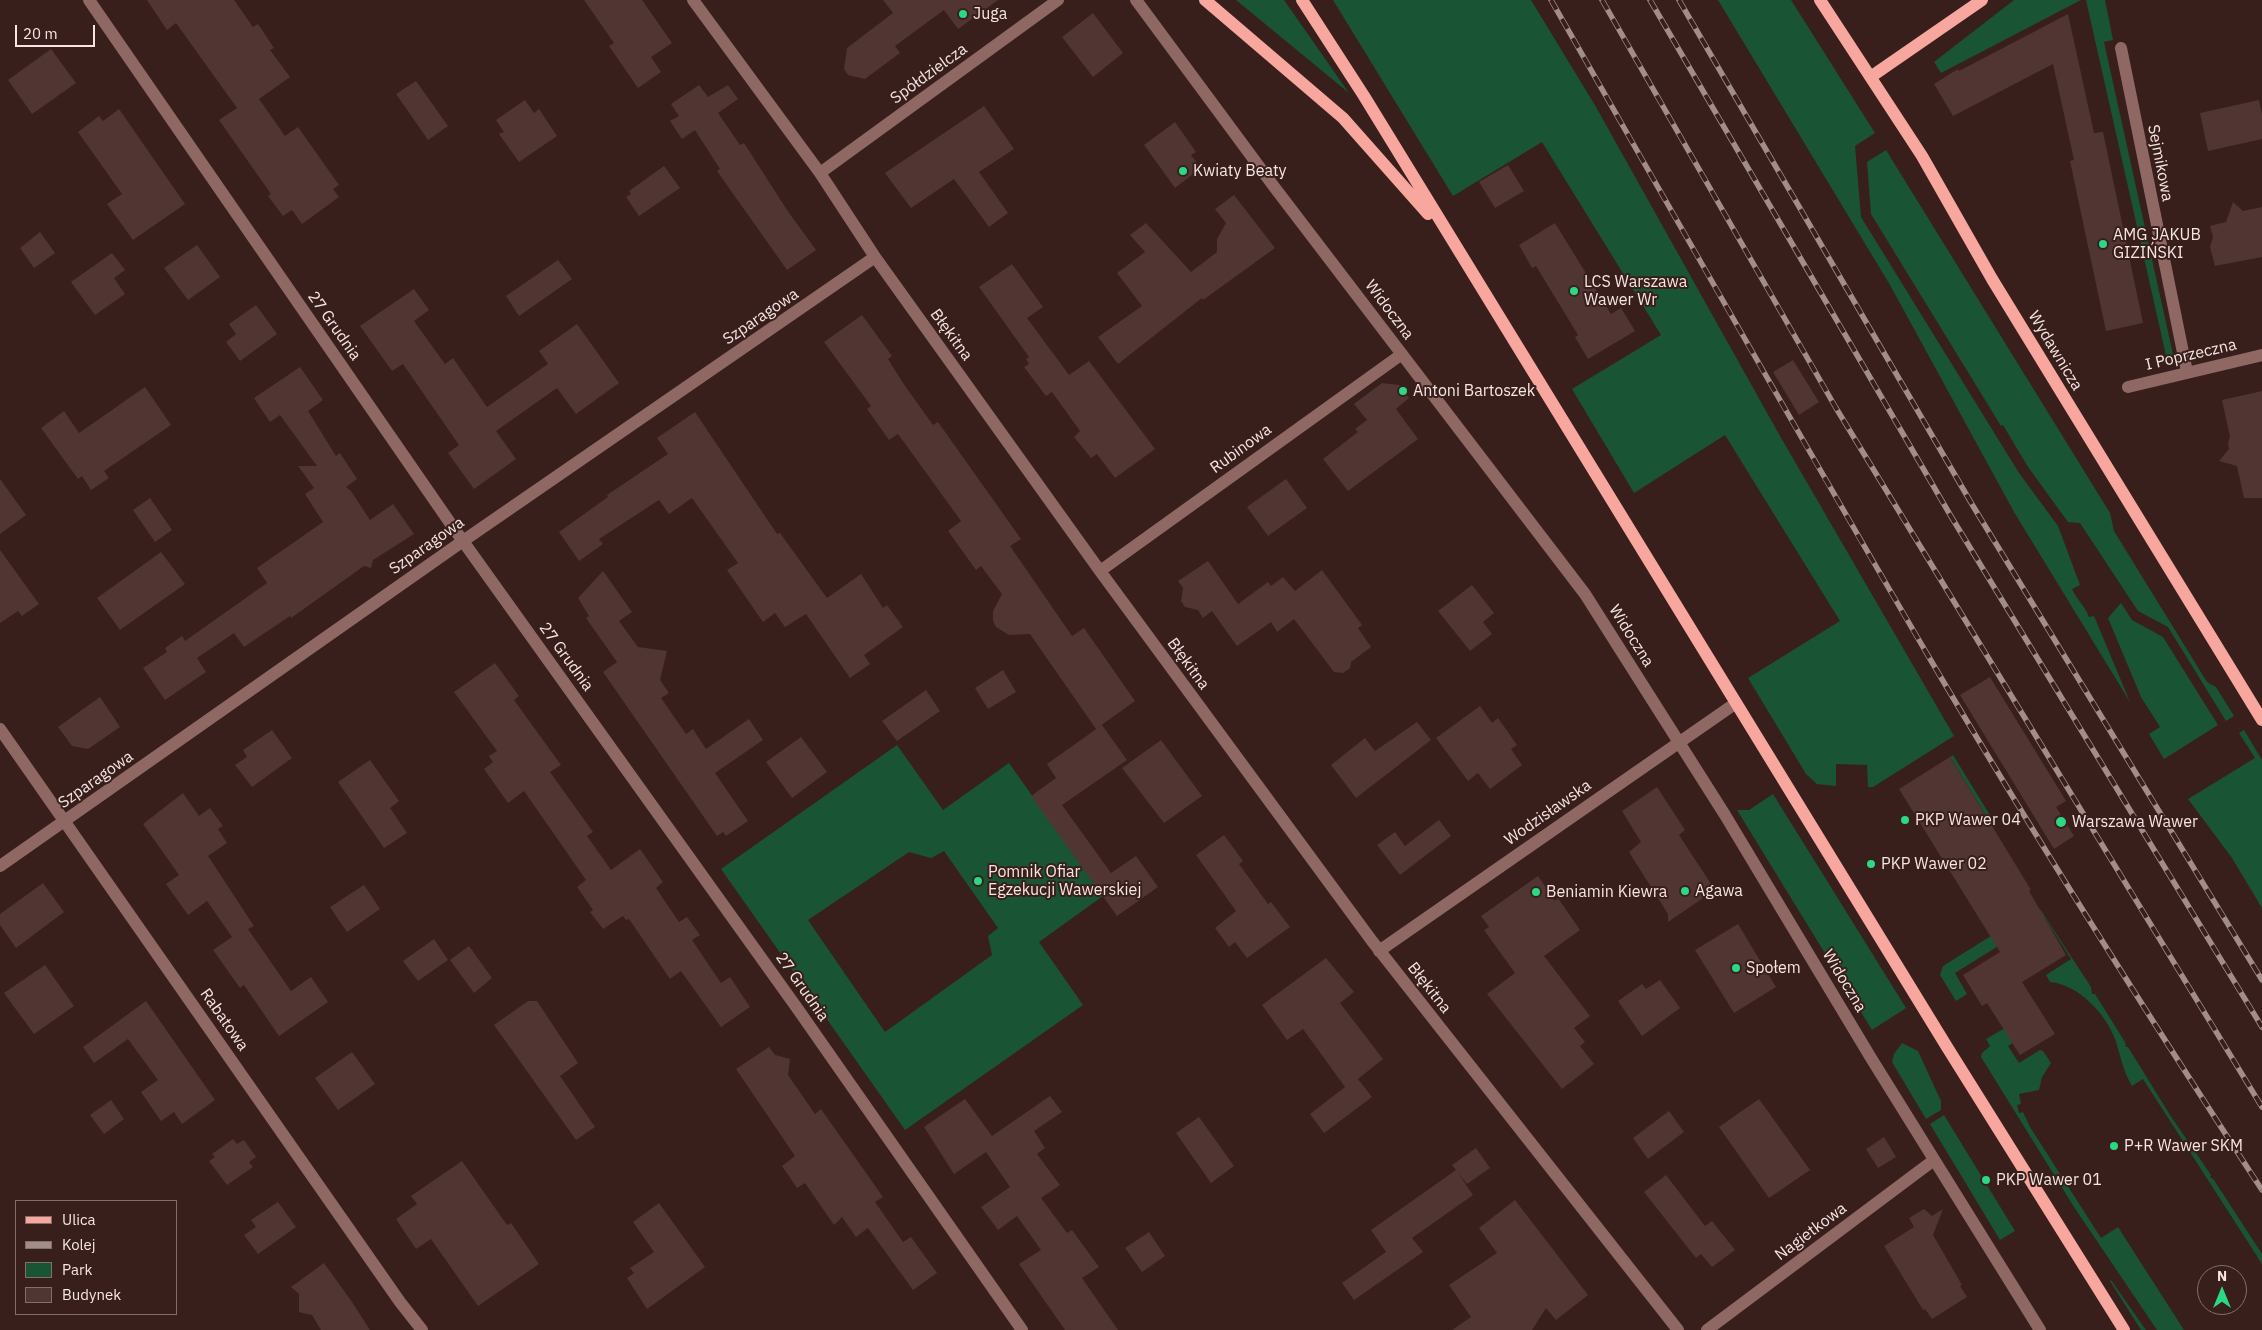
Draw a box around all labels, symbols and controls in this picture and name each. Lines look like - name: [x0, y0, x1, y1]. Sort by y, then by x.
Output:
- place label: Juga: [973, 4, 1007, 24]
- marker: Juga: [957, 8, 969, 20]
- scale bar: [18, 15, 98, 47]
- text: 20 m: [23, 24, 58, 43]
- street label: Spółdzielcza: [887, 40, 971, 108]
- street label: Sejmikowa: [2143, 123, 2177, 203]
- place label: Kwiaty Beaty: [1193, 161, 1287, 181]
- marker: Kwiaty Beaty: [1177, 165, 1189, 177]
- place label: AMG JAKUB GIZIŃSKI: [2113, 225, 2201, 263]
- marker: AMG JAKUB GIZIŃSKI: [2097, 238, 2109, 250]
- place label: LCS Warszawa Wawer Wr: [1584, 272, 1687, 310]
- street label: Widoczna: [1360, 276, 1418, 344]
- street label: Szparagowa: [720, 285, 802, 349]
- marker: LCS Warszawa Wawer Wr: [1568, 285, 1580, 297]
- street label: 27 Grudnia: [303, 288, 365, 364]
- street label: Błękitna: [926, 305, 976, 365]
- street label: Wydawnicza: [2024, 308, 2086, 394]
- street label: I Poprzeczna: [2144, 335, 2238, 375]
- place label: Antoni Bartoszek: [1413, 381, 1535, 401]
- marker: Antoni Bartoszek: [1397, 385, 1409, 397]
- street label: Rubinowa: [1207, 420, 1275, 478]
- street label: Szparagowa: [386, 513, 468, 579]
- street label: Widoczna: [1604, 601, 1658, 671]
- street label: 27 Grudnia: [535, 619, 597, 695]
- street label: Błękitna: [1163, 634, 1213, 694]
- street label: Szparagowa: [55, 747, 137, 813]
- street label: Wodzisławska: [1501, 776, 1595, 850]
- place label: PKP Wawer 04: [1915, 810, 2021, 830]
- place label: Warszawa Wawer: [2072, 812, 2198, 832]
- marker: PKP Wawer 04: [1899, 814, 1911, 826]
- marker: Warszawa Wawer: [2054, 815, 2068, 829]
- place label: PKP Wawer 02: [1881, 854, 1987, 874]
- marker: PKP Wawer 02: [1865, 858, 1877, 870]
- place label: Pomnik Ofiar Egzekucji Wawerskiej: [988, 862, 1141, 900]
- marker: Pomnik Ofiar Egzekucji Wawerskiej: [972, 875, 984, 887]
- place label: Agawa: [1695, 881, 1743, 901]
- place label: Beniamin Kiewra: [1546, 882, 1667, 902]
- marker: Agawa: [1679, 885, 1691, 897]
- marker: Beniamin Kiewra: [1530, 886, 1542, 898]
- street label: Widoczna: [1818, 946, 1870, 1016]
- street label: 27 Grudnia: [771, 949, 833, 1025]
- place label: Społem: [1746, 958, 1801, 978]
- street label: Błękitna: [1403, 959, 1455, 1017]
- marker: Społem: [1730, 962, 1742, 974]
- street label: Rabatowa: [196, 985, 252, 1055]
- place label: P+R Wawer SKM: [2124, 1136, 2243, 1156]
- marker: P+R Wawer SKM: [2108, 1140, 2120, 1152]
- place label: PKP Wawer 01: [1996, 1170, 2102, 1190]
- marker: PKP Wawer 01: [1980, 1174, 1992, 1186]
- street label: Nagietkowa: [1772, 1199, 1850, 1265]
- legend: [15, 1200, 178, 1315]
- text: Ulica: [62, 1210, 96, 1229]
- text: Kolej: [62, 1235, 96, 1254]
- text: Park: [62, 1260, 92, 1279]
- north arrow: [2197, 1265, 2247, 1315]
- text: N: [2217, 1267, 2227, 1285]
- text: Budynek: [62, 1285, 121, 1304]

